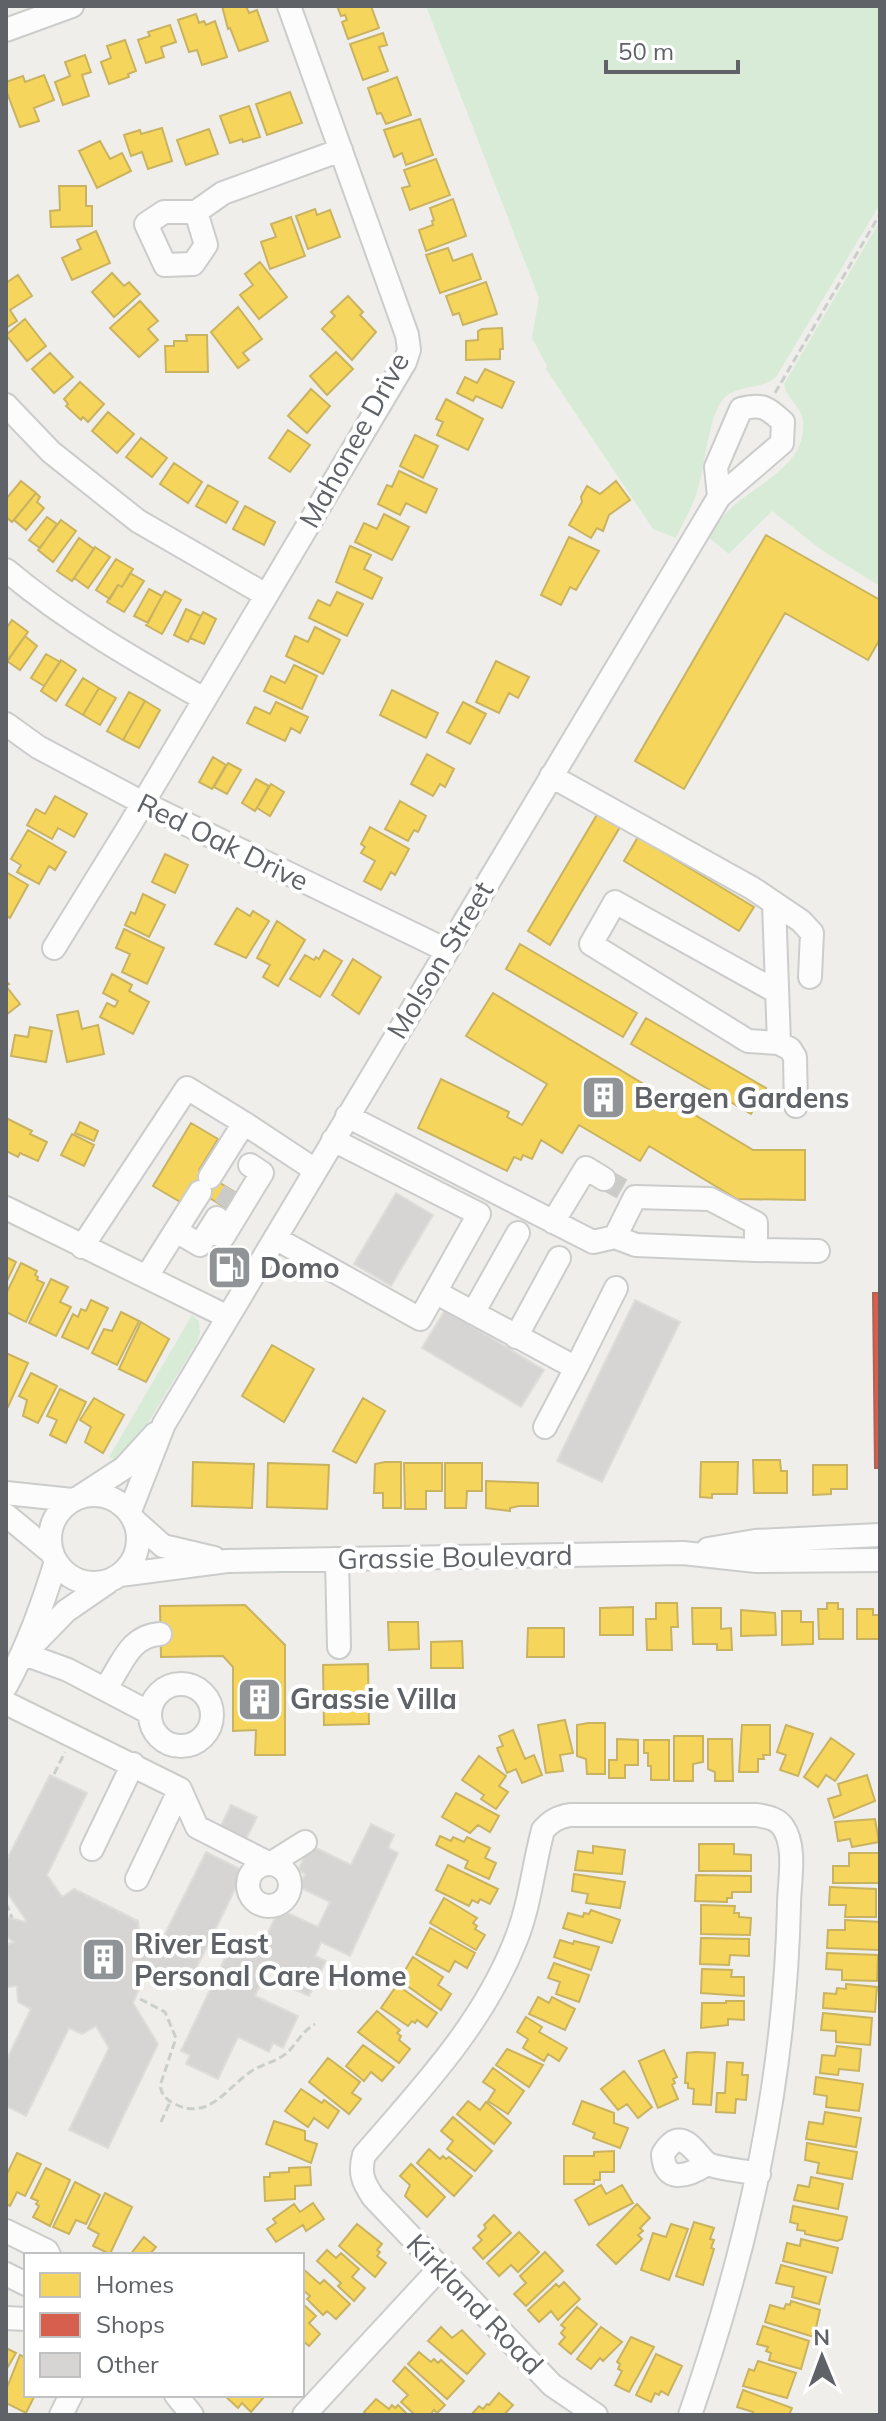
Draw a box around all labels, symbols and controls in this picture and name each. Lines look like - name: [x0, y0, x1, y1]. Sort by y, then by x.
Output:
- scale bar: [606, 24, 738, 74]
- text: 50 m: [618, 36, 674, 66]
- street label: Mahonee Drive: [291, 346, 416, 534]
- street label: Red Oak Drive: [132, 785, 315, 898]
- street label: Molson Street: [379, 874, 500, 1045]
- building icon: Bergen Gardens: [579, 1074, 627, 1122]
- place label: Bergen Gardens: [634, 1080, 849, 1115]
- fuel station icon: Domo: [205, 1244, 253, 1292]
- place label: Domo: [260, 1250, 340, 1285]
- street label: Grassie Boulevard: [337, 1537, 573, 1576]
- building icon: Grassie Villa: [235, 1675, 283, 1723]
- place label: Grassie Villa: [290, 1681, 457, 1716]
- place label: River East Personal Care Home: [134, 1926, 407, 1993]
- building icon: River East Personal Care Home: [79, 1936, 127, 1984]
- street label: Kirkland Road: [400, 2226, 551, 2381]
- legend: [24, 2253, 304, 2397]
- text: Homes: [96, 2269, 174, 2299]
- text: Shops: [96, 2309, 165, 2339]
- north arrow: [782, 2317, 862, 2397]
- text: N: [813, 2323, 830, 2351]
- text: Other: [96, 2349, 159, 2379]

